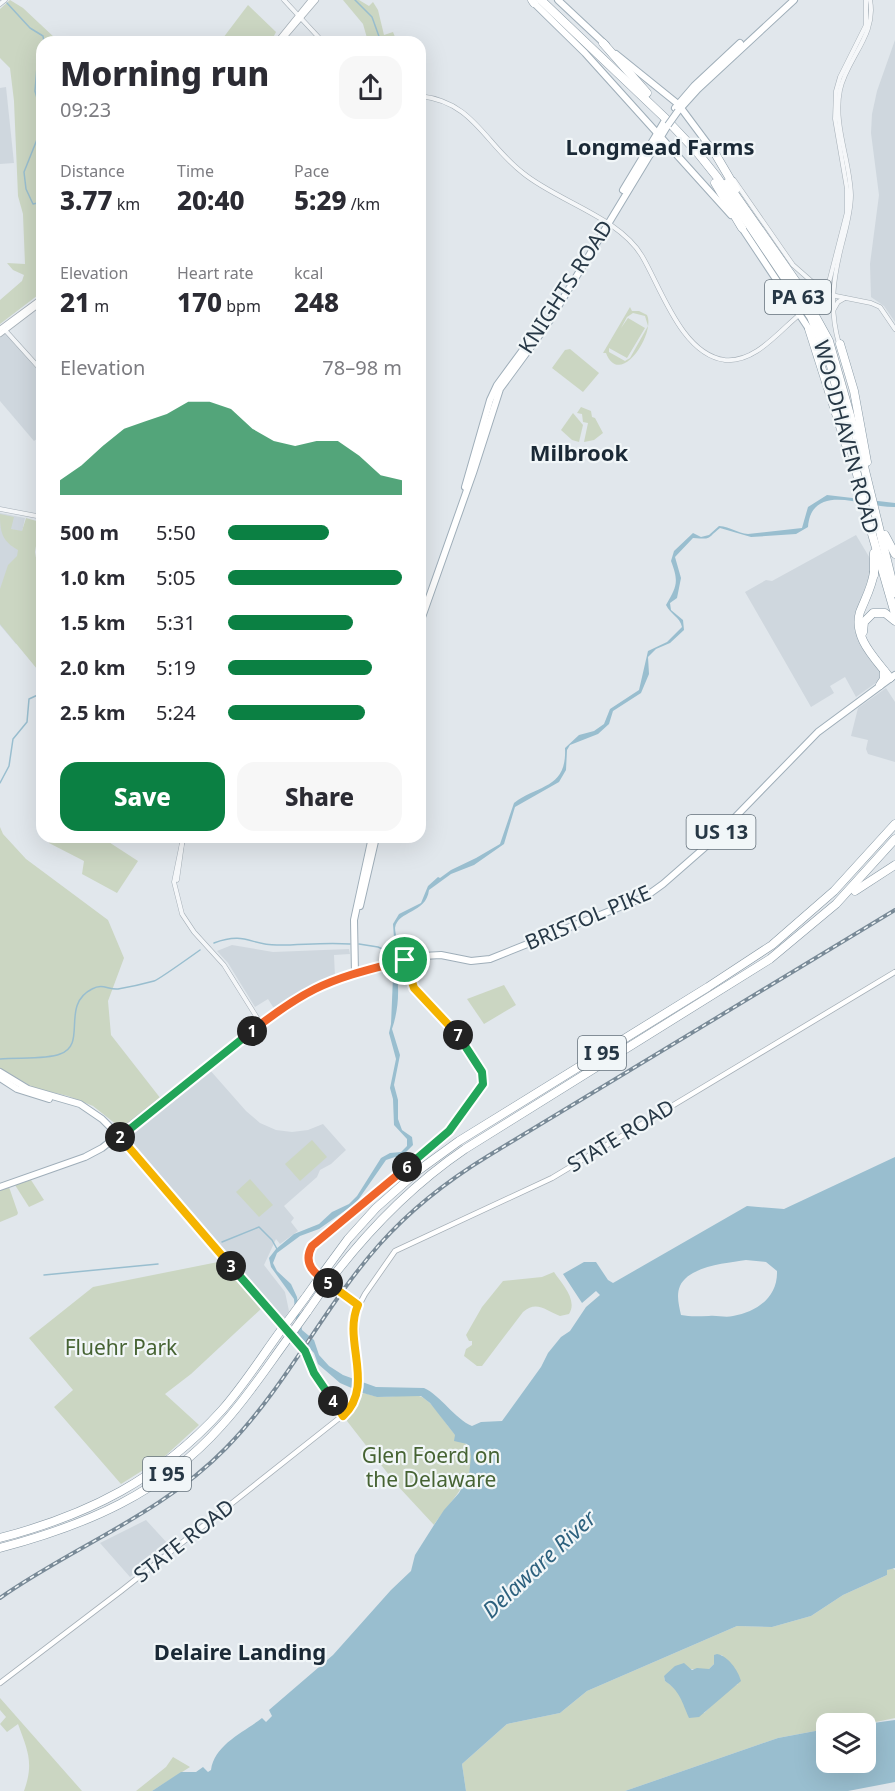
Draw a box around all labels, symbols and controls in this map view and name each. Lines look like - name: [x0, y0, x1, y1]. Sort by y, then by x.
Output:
- text: Morning run: [60, 51, 269, 96]
- button: share: [339, 56, 402, 119]
- text: 09:23: [60, 96, 111, 123]
- district label: Longmead Farms: [565, 131, 755, 161]
- text: Distance: [60, 160, 125, 182]
- text: Time: [177, 160, 214, 182]
- text: Pace: [294, 160, 329, 182]
- text: 3.77: [60, 182, 113, 218]
- text: 20:40: [177, 182, 245, 218]
- text: 5:29: [294, 182, 347, 218]
- text: km: [113, 193, 140, 215]
- text: /km: [347, 193, 380, 215]
- street label: KNIGHTS ROAD: [512, 215, 619, 358]
- text: Elevation: [60, 262, 128, 284]
- text: Heart rate: [177, 262, 253, 284]
- text: kcal: [294, 262, 323, 284]
- road number: PA 63: [765, 280, 831, 314]
- text: 21: [60, 284, 90, 320]
- text: 170: [177, 284, 222, 320]
- text: 248: [294, 284, 339, 320]
- text: m: [90, 295, 109, 317]
- text: bpm: [222, 295, 261, 317]
- street label: WOODHAVEN ROAD: [808, 337, 886, 537]
- text: Elevation: [60, 354, 145, 381]
- text: 78–98 m: [322, 354, 402, 381]
- district label: Milbrook: [530, 437, 629, 467]
- text: 500 m: [60, 519, 119, 546]
- text: 5:50: [156, 519, 196, 546]
- text: 1.0 km: [60, 564, 126, 591]
- text: 5:05: [156, 564, 196, 591]
- text: 1.5 km: [60, 609, 126, 636]
- text: 5:31: [156, 609, 196, 636]
- text: 2.0 km: [60, 654, 126, 681]
- text: 5:19: [156, 654, 196, 681]
- text: 2.5 km: [60, 699, 126, 726]
- text: 5:24: [156, 699, 196, 726]
- button: Save: [60, 762, 225, 831]
- button: Share: [237, 762, 402, 831]
- road number: US 13: [686, 815, 756, 849]
- street label: BRISTOL PIKE: [520, 878, 655, 956]
- pin: [379, 934, 430, 985]
- icon: arrive: [388, 943, 421, 976]
- pin: 1: [237, 1016, 267, 1046]
- text: 1: [247, 1020, 257, 1042]
- pin: 7: [443, 1020, 473, 1050]
- text: 7: [453, 1024, 463, 1046]
- road number: I 95: [578, 1036, 626, 1070]
- street label: STATE ROAD: [562, 1092, 679, 1178]
- pin: 2: [105, 1122, 135, 1152]
- text: 2: [115, 1126, 125, 1148]
- pin: 6: [392, 1152, 422, 1182]
- text: 6: [402, 1156, 412, 1178]
- pin: 3: [216, 1251, 246, 1281]
- text: 3: [226, 1255, 236, 1277]
- pin: 5: [313, 1268, 343, 1298]
- text: 5: [323, 1272, 333, 1294]
- park label: Fluehr Park: [65, 1333, 178, 1361]
- pin: 4: [318, 1386, 348, 1416]
- text: 4: [328, 1390, 338, 1412]
- park label: Glen Foerd on the Delaware: [362, 1441, 500, 1493]
- road number: I 95: [143, 1457, 191, 1491]
- street label: STATE ROAD: [127, 1492, 239, 1588]
- water label: Delaware River: [475, 1502, 603, 1624]
- district label: Delaire Landing: [154, 1636, 326, 1666]
- map controls: [816, 1713, 876, 1773]
- button: layers: [816, 1713, 876, 1773]

